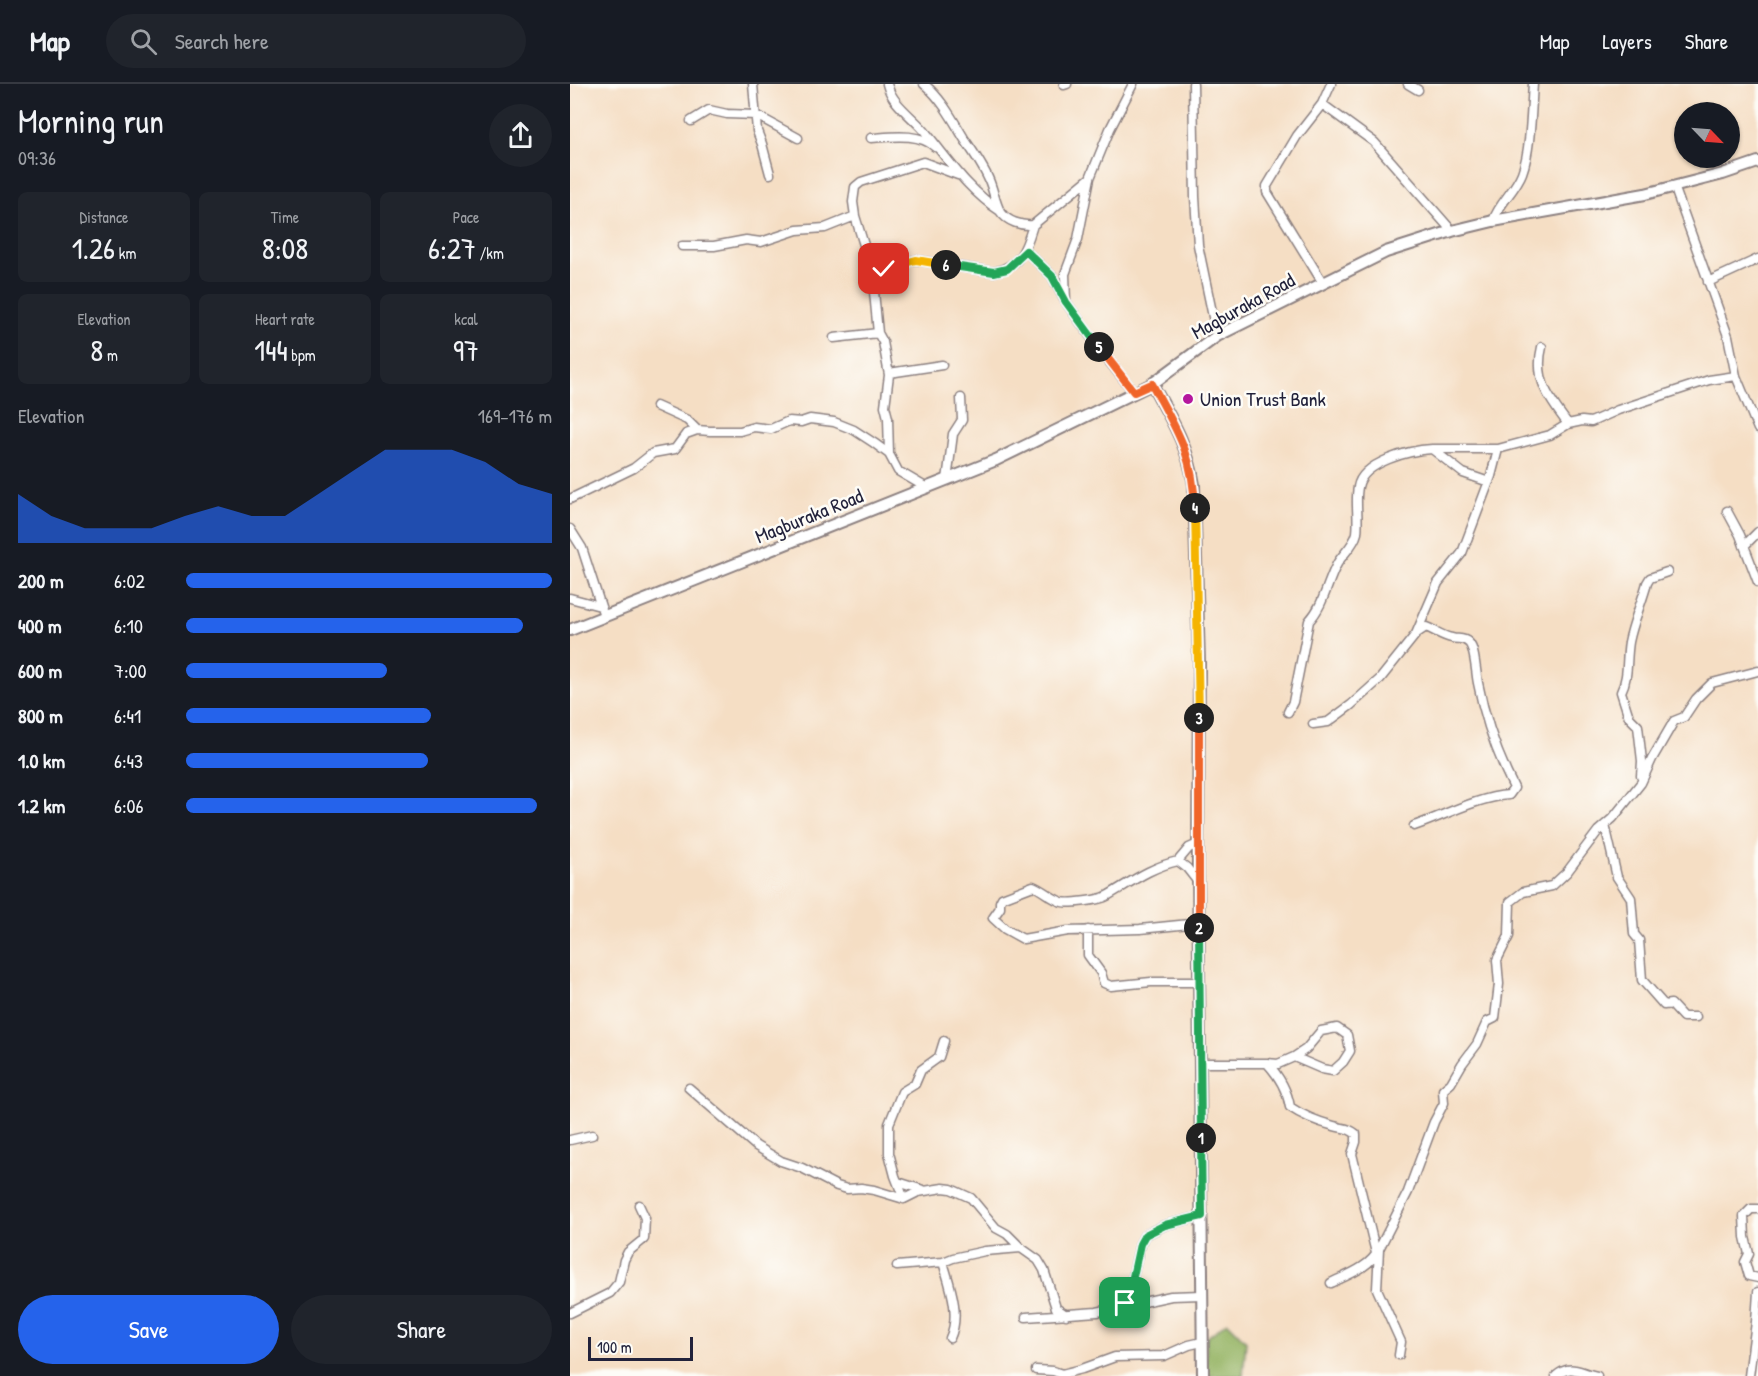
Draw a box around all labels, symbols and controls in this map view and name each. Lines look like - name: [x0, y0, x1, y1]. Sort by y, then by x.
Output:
- search box: [106, 14, 526, 68]
- text: Map: [30, 22, 70, 60]
- icon: search: [127, 25, 160, 58]
- text: Search here: [175, 26, 269, 56]
- text: Map: [1540, 27, 1569, 56]
- text: Layers: [1602, 27, 1652, 56]
- text: Share: [1685, 27, 1728, 56]
- text: Morning run: [18, 99, 164, 143]
- north arrow: [1674, 102, 1740, 168]
- map controls: [1674, 102, 1740, 168]
- button: share: [489, 104, 552, 167]
- text: 09:36: [18, 144, 56, 171]
- text: Distance: [80, 206, 128, 228]
- text: Time: [271, 206, 299, 228]
- text: Pace: [453, 206, 479, 228]
- text: 1.26: [72, 228, 115, 268]
- text: 8:08: [262, 228, 308, 268]
- text: 6:27: [428, 228, 476, 268]
- text: km: [115, 242, 136, 264]
- text: /km: [476, 242, 504, 264]
- pin: [858, 243, 909, 294]
- pin: 6: [931, 250, 961, 280]
- icon: check: [867, 252, 900, 285]
- text: 6: [943, 254, 949, 276]
- street label: Magburaka Road: [1186, 266, 1299, 345]
- text: Elevation: [77, 308, 131, 330]
- text: Heart rate: [255, 308, 315, 330]
- text: kcal: [454, 308, 478, 330]
- text: 8: [90, 330, 103, 370]
- text: 144: [254, 330, 288, 370]
- text: 97: [453, 330, 479, 370]
- pin: 5: [1084, 332, 1114, 362]
- text: 5: [1096, 336, 1102, 358]
- text: m: [103, 344, 118, 366]
- text: bpm: [288, 344, 316, 366]
- place label: Union Trust Bank: [1200, 385, 1326, 412]
- marker: Union Trust Bank: [1181, 392, 1195, 406]
- text: Elevation: [18, 402, 84, 429]
- text: 169–176 m: [478, 402, 552, 429]
- street label: Magburaka Road: [751, 482, 867, 549]
- pin: 4: [1180, 493, 1210, 523]
- text: 4: [1192, 497, 1198, 519]
- text: 200 m: [18, 567, 63, 594]
- text: 6:02: [114, 567, 145, 594]
- text: 400 m: [18, 612, 62, 639]
- text: 6:10: [114, 612, 143, 639]
- text: 600 m: [18, 657, 62, 684]
- text: 7:00: [114, 657, 146, 684]
- text: 800 m: [18, 702, 63, 729]
- text: 6:41: [114, 702, 141, 729]
- pin: 3: [1184, 703, 1214, 733]
- text: 3: [1195, 707, 1203, 729]
- text: 1.0 km: [18, 747, 65, 774]
- text: 6:43: [114, 747, 143, 774]
- text: 1.2 km: [18, 792, 65, 819]
- text: 6:06: [114, 792, 144, 819]
- pin: 2: [1184, 913, 1214, 943]
- text: 2: [1195, 917, 1203, 939]
- pin: 1: [1186, 1123, 1216, 1153]
- text: 1: [1198, 1127, 1204, 1149]
- pin: [1099, 1277, 1150, 1328]
- icon: arrive: [1108, 1286, 1141, 1319]
- button: Save: [18, 1295, 279, 1364]
- button: Share: [291, 1295, 552, 1364]
- scale bar: [588, 1334, 693, 1362]
- text: 100 m: [597, 1336, 632, 1358]

